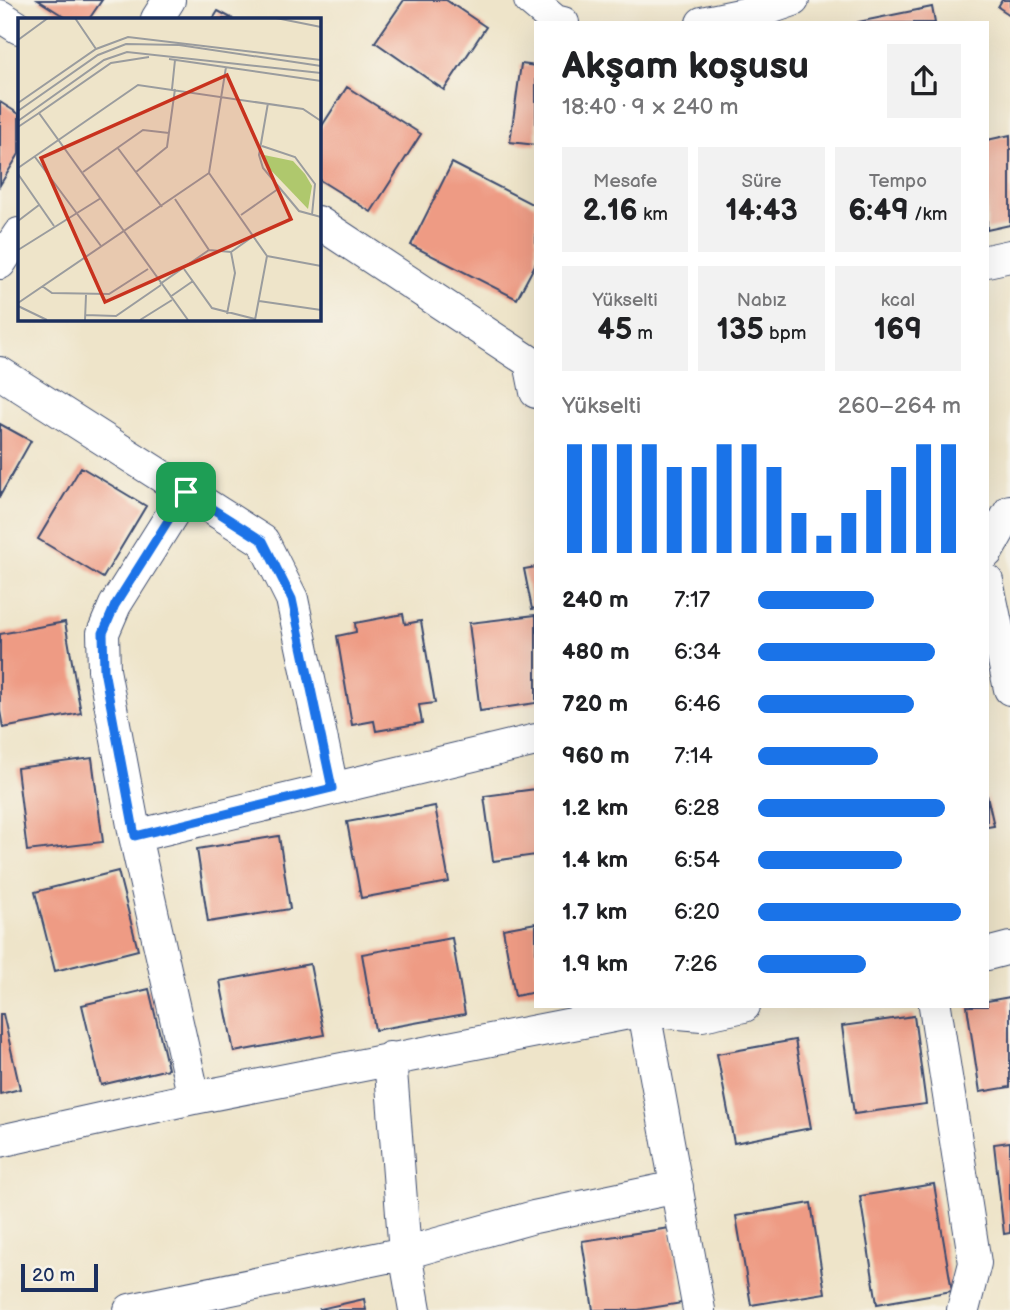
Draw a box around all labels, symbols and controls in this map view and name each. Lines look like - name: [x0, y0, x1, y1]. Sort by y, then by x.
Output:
- inset map: [18, 18, 320, 320]
- text: Akşam koşusu: [562, 44, 809, 89]
- button: share: [887, 44, 961, 118]
- text: 18:40 · 9 × 240 m: [562, 93, 739, 121]
- text: Mesafe: [593, 170, 657, 193]
- text: Süre: [742, 170, 781, 193]
- text: Tempo: [869, 170, 927, 193]
- text: 2.16: [582, 193, 638, 229]
- text: 14:43: [725, 193, 798, 229]
- text: 6:49: [848, 193, 909, 229]
- text: km: [638, 203, 668, 226]
- text: /km: [909, 203, 948, 226]
- text: Yükselti: [592, 289, 658, 312]
- text: Nabız: [737, 289, 786, 312]
- text: kcal: [881, 289, 915, 312]
- text: 45: [597, 312, 632, 348]
- text: 135: [716, 312, 764, 348]
- text: 169: [874, 312, 922, 348]
- text: m: [632, 322, 653, 345]
- text: bpm: [764, 322, 807, 345]
- text: Yükselti: [562, 392, 641, 420]
- text: 260–264 m: [838, 392, 961, 420]
- pin: [156, 462, 216, 522]
- icon: arrive: [167, 473, 205, 511]
- text: 240 m: [562, 586, 629, 614]
- text: 7:17: [674, 586, 710, 614]
- text: 480 m: [562, 638, 630, 666]
- text: 6:34: [674, 638, 721, 666]
- text: 720 m: [562, 690, 628, 718]
- text: 6:46: [674, 690, 721, 718]
- text: 960 m: [562, 742, 630, 770]
- text: 7:14: [674, 742, 713, 770]
- text: 1.2 km: [562, 794, 628, 822]
- text: 6:28: [674, 794, 720, 822]
- text: 1.4 km: [562, 846, 628, 874]
- text: 6:54: [674, 846, 720, 874]
- text: 1.7 km: [562, 898, 627, 926]
- text: 6:20: [674, 898, 720, 926]
- text: 1.9 km: [562, 950, 628, 978]
- text: 7:26: [674, 950, 718, 978]
- scale bar: [21, 1261, 98, 1293]
- text: 20 m: [32, 1264, 75, 1287]

